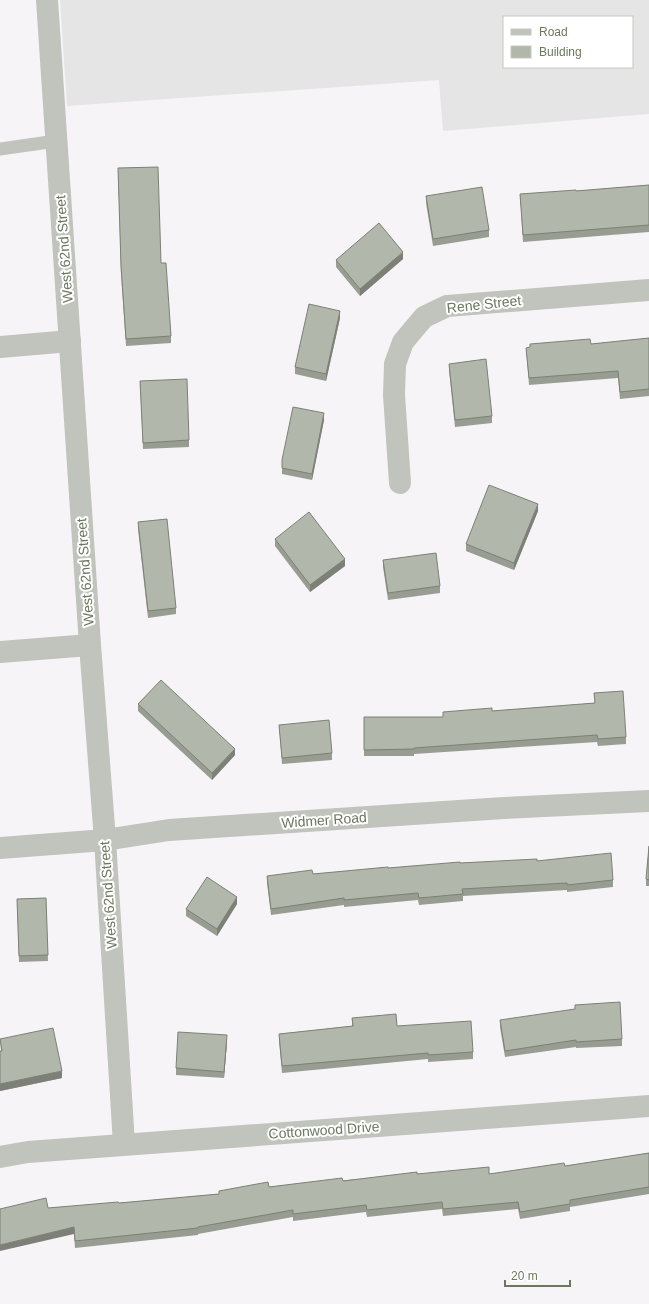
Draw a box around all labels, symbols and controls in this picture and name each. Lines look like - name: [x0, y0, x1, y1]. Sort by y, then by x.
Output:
- legend: [503, 16, 633, 68]
- text: Road: [539, 25, 568, 39]
- text: Building: [539, 45, 582, 59]
- street label: West 62nd Street: [52, 195, 76, 303]
- street label: Rene Street: [446, 292, 522, 316]
- street label: West 62nd Street: [73, 518, 97, 626]
- street label: Widmer Road: [281, 809, 367, 831]
- street label: West 62nd Street: [96, 841, 120, 949]
- street label: Cottonwood Drive: [268, 1118, 380, 1142]
- scale bar: [505, 1262, 570, 1288]
- text: 20 m: [511, 1269, 538, 1283]

